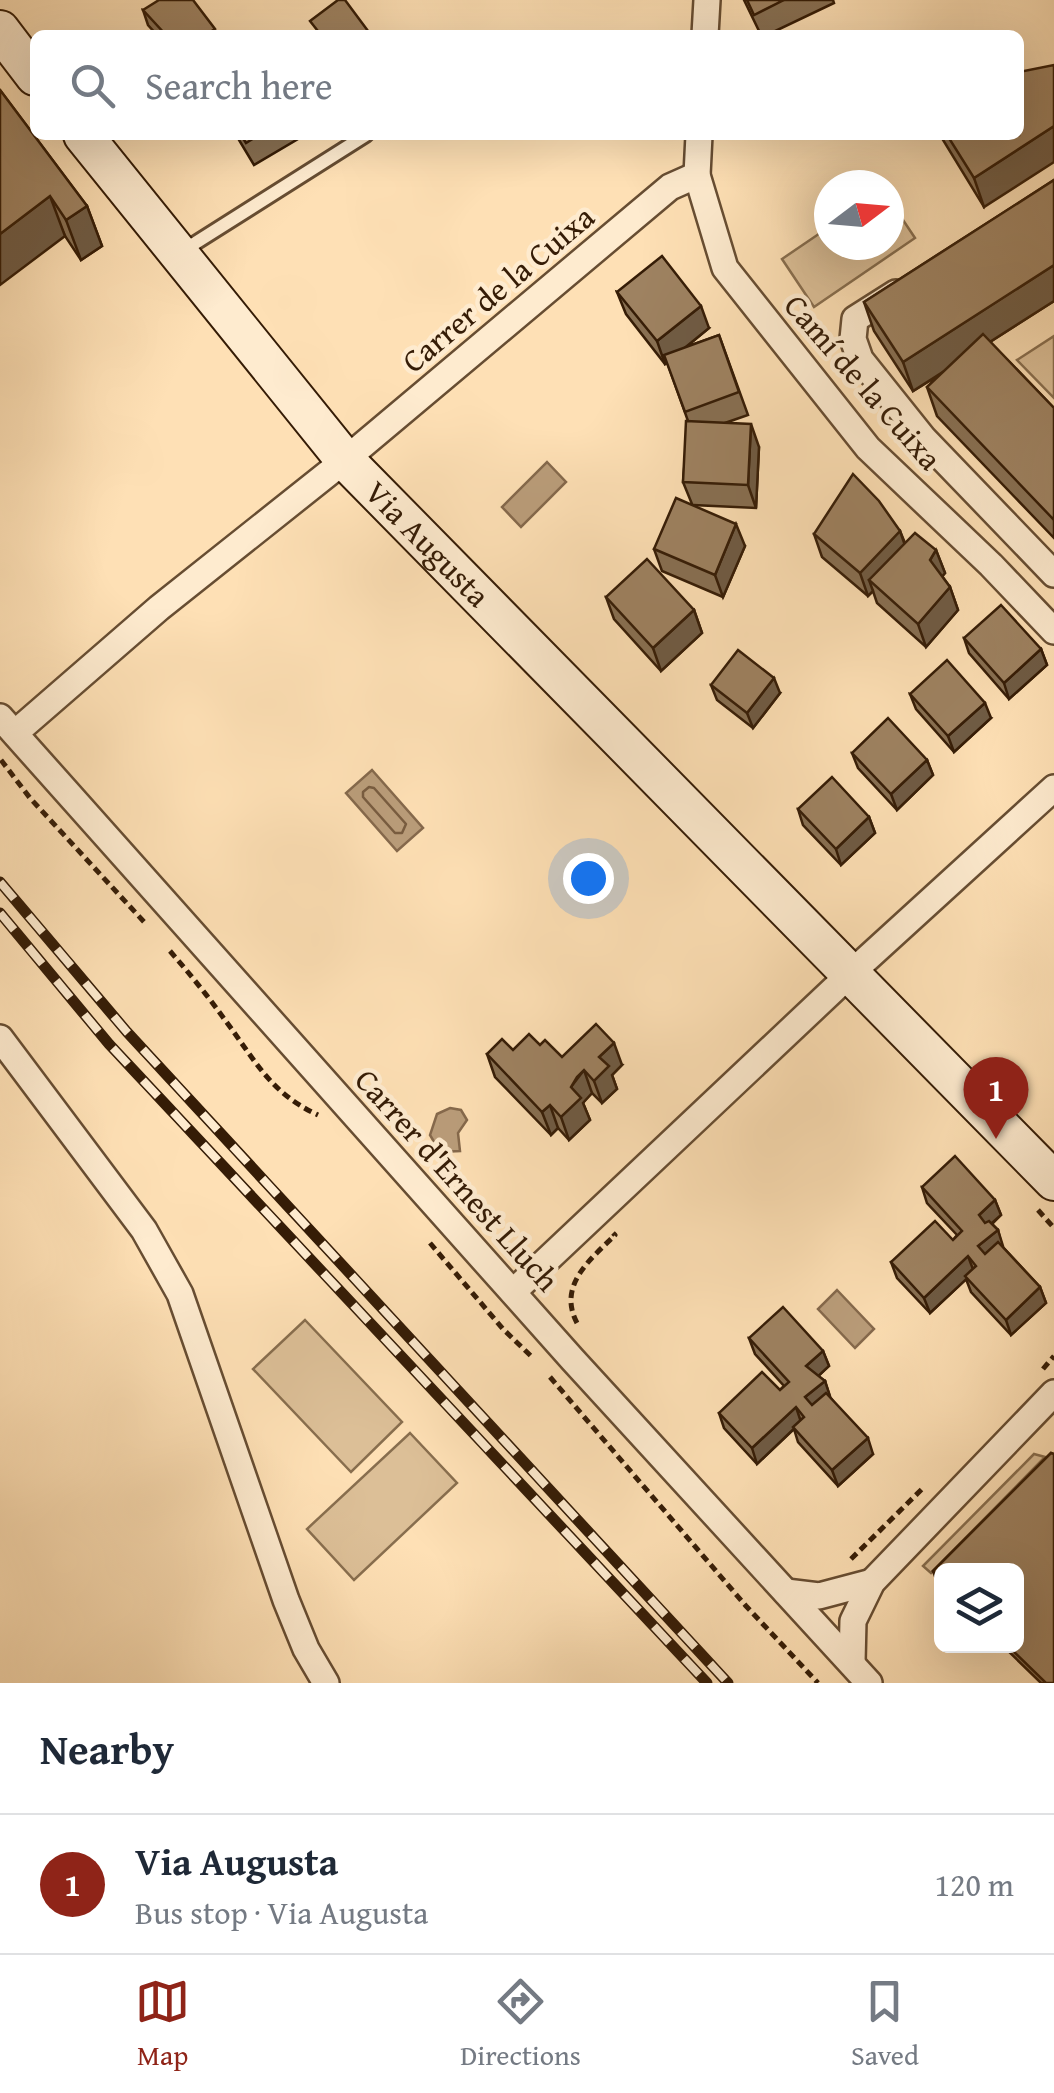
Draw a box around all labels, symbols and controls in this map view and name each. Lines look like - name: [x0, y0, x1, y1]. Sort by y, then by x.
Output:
- search box: [30, 30, 1024, 140]
- text: Search here: [145, 57, 333, 113]
- icon: search: [65, 58, 120, 113]
- north arrow: [814, 170, 904, 260]
- street label: Carrer de la Cuixa: [391, 194, 604, 383]
- street label: Camí de la Cuixa: [773, 283, 953, 480]
- street label: Via Augusta: [355, 470, 501, 617]
- your location: [563, 853, 614, 904]
- pin: 1: [964, 1056, 1028, 1139]
- street label: Carrer d'Ernest Lluch: [344, 1058, 571, 1302]
- map controls: [934, 1563, 1024, 1653]
- button: layers: [934, 1563, 1024, 1653]
- text: Nearby: [40, 1718, 174, 1779]
- text: Via Augusta: [135, 1833, 338, 1889]
- text: 1: [64, 1861, 81, 1908]
- text: 120 m: [935, 1861, 1014, 1908]
- text: Bus stop · Via Augusta: [135, 1889, 428, 1936]
- tab: Map: [135, 1974, 190, 2075]
- tab: Directions: [460, 1974, 581, 2075]
- tab: Saved: [851, 1974, 919, 2075]

